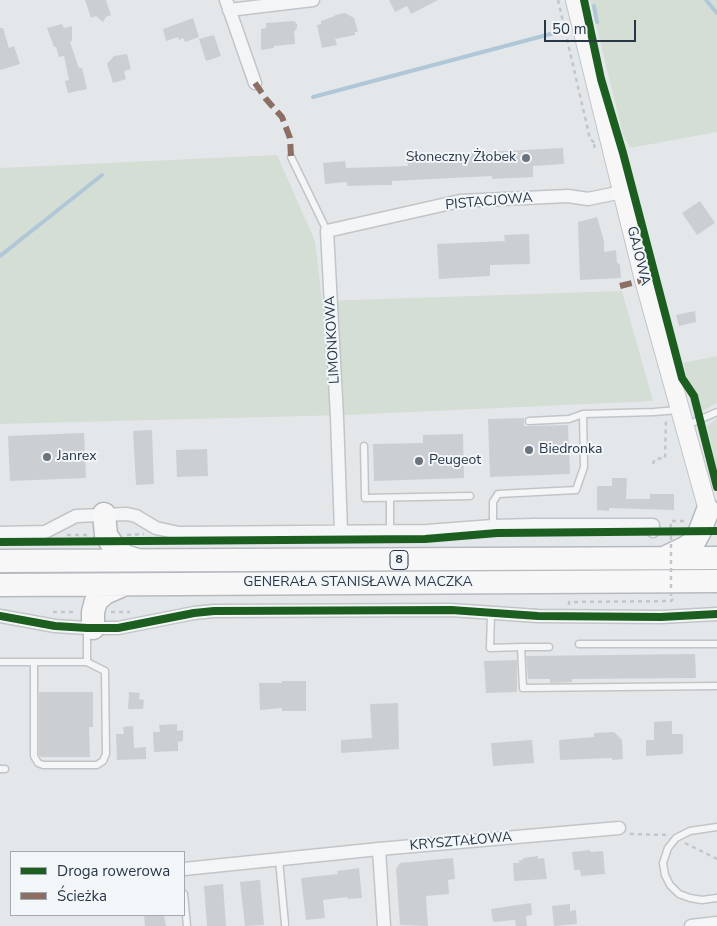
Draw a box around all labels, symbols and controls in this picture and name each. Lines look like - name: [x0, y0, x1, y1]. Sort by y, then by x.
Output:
- scale bar: [547, 10, 640, 42]
- text: 50 m: [552, 19, 587, 39]
- place label: Słoneczny Żłobek: [406, 150, 516, 166]
- marker: Słoneczny Żłobek: [520, 152, 532, 164]
- street label: PISTACJOWA: [445, 190, 533, 214]
- street label: GAJOWA: [623, 225, 653, 287]
- street label: LIMONKOWA: [322, 296, 344, 384]
- place label: Biedronka: [539, 442, 602, 458]
- marker: Biedronka: [523, 444, 535, 456]
- place label: Janrex: [57, 449, 97, 465]
- marker: Janrex: [41, 451, 53, 463]
- place label: Peugeot: [429, 453, 481, 469]
- marker: Peugeot: [413, 455, 425, 467]
- road number: 8: [390, 550, 408, 570]
- street label: GENERAŁA STANISŁAWA MACZKA: [243, 575, 473, 591]
- street label: KRYSZTAŁOWA: [409, 829, 513, 855]
- legend: [10, 851, 185, 916]
- text: Droga rowerowa: [57, 861, 170, 881]
- text: Ścieżka: [57, 886, 107, 906]

